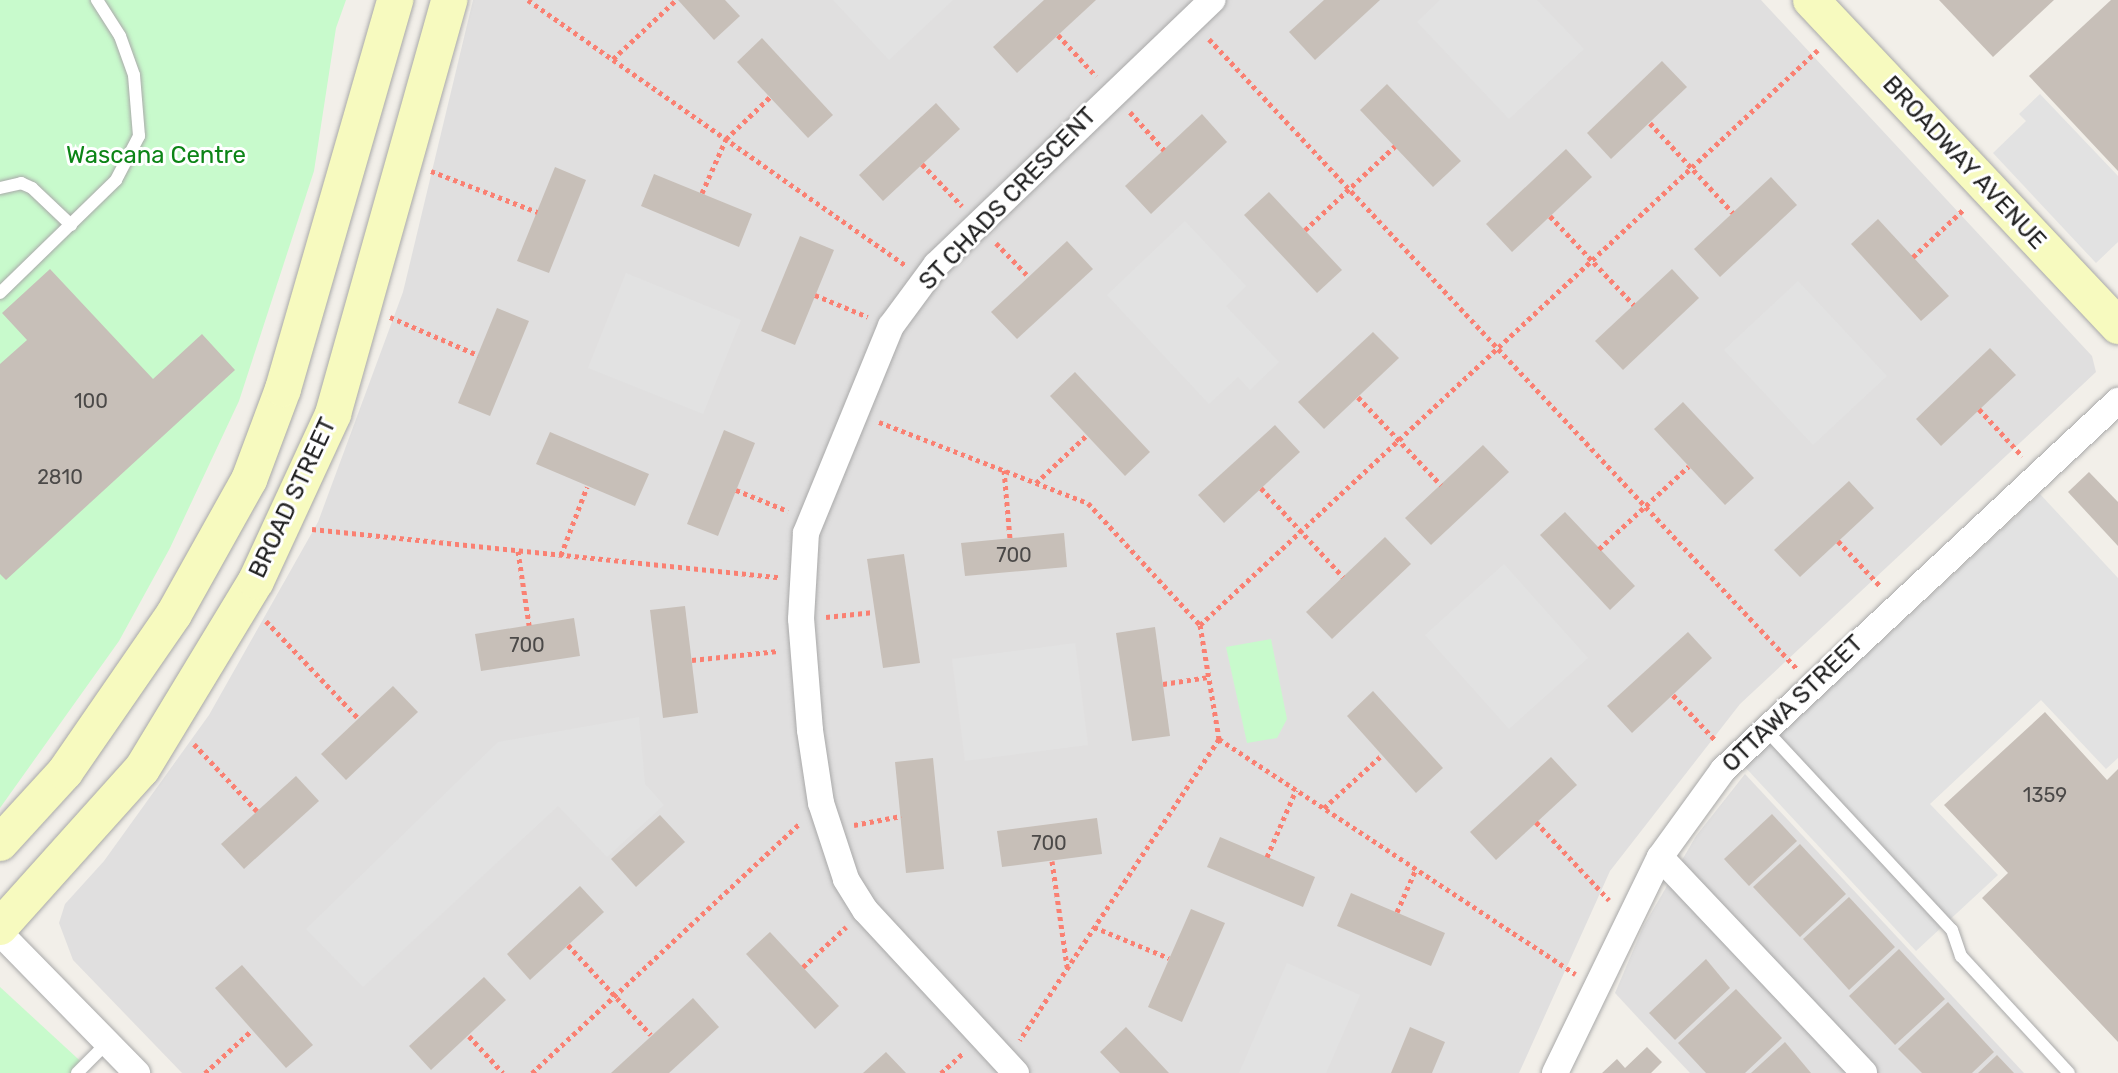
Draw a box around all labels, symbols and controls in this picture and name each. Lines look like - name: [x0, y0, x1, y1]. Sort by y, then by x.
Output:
- street label: BROADWAY AVENUE: [1876, 70, 2052, 256]
- street label: ST CHADS CRESCENT: [913, 101, 1103, 297]
- park label: Wascana Centre: [66, 142, 246, 170]
- house number: 100: [74, 389, 108, 413]
- street label: BROAD STREET: [243, 413, 343, 583]
- house number: 2810: [37, 465, 83, 489]
- house number: 700: [996, 543, 1032, 567]
- street label: OTTAWA STREET: [1716, 629, 1870, 779]
- house number: 700: [509, 633, 545, 657]
- house number: 1359: [2023, 783, 2067, 807]
- house number: 700: [1031, 831, 1067, 855]

